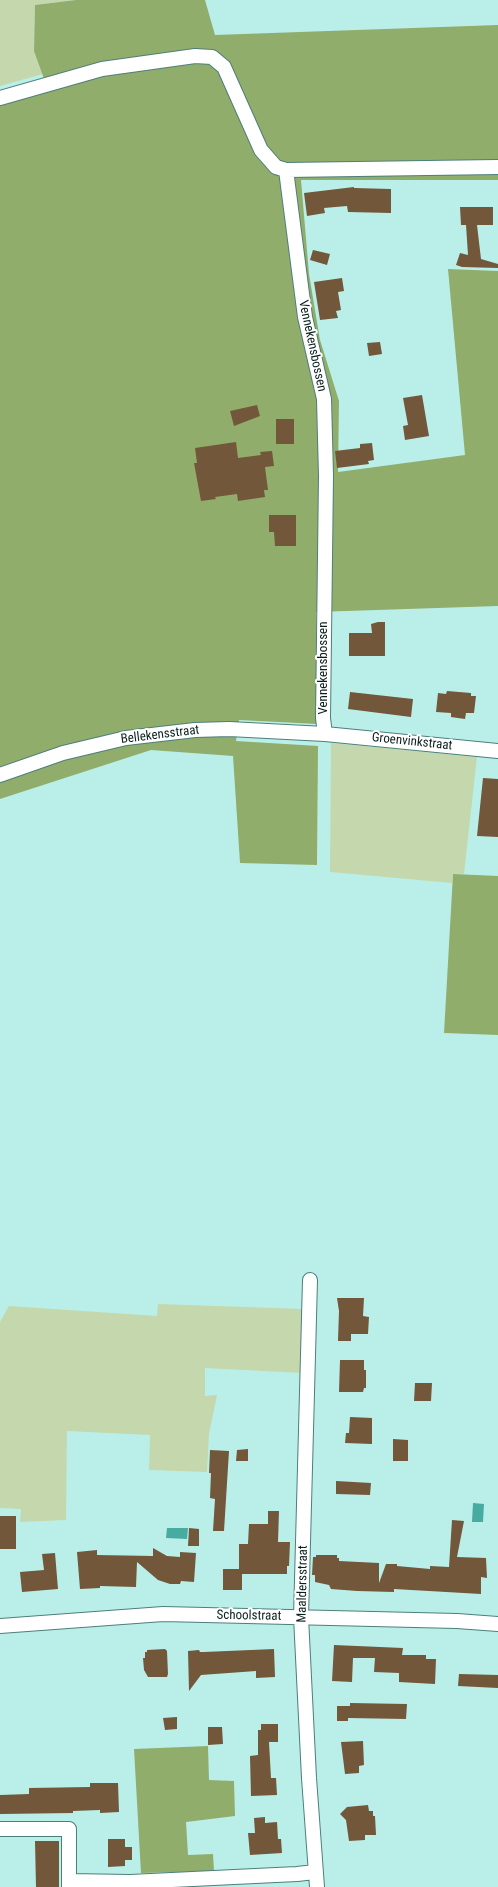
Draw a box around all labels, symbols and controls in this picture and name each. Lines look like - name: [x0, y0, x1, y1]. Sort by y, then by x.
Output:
- street label: Vennekensbossen: [295, 299, 329, 393]
- street label: Vennekensbossen: [316, 621, 332, 715]
- street label: Bellekensstraat: [120, 722, 200, 748]
- street label: Groenvinkstraat: [371, 730, 453, 754]
- street label: Maaldersstraat: [295, 1545, 311, 1623]
- street label: Schoolstraat: [216, 1608, 282, 1624]

